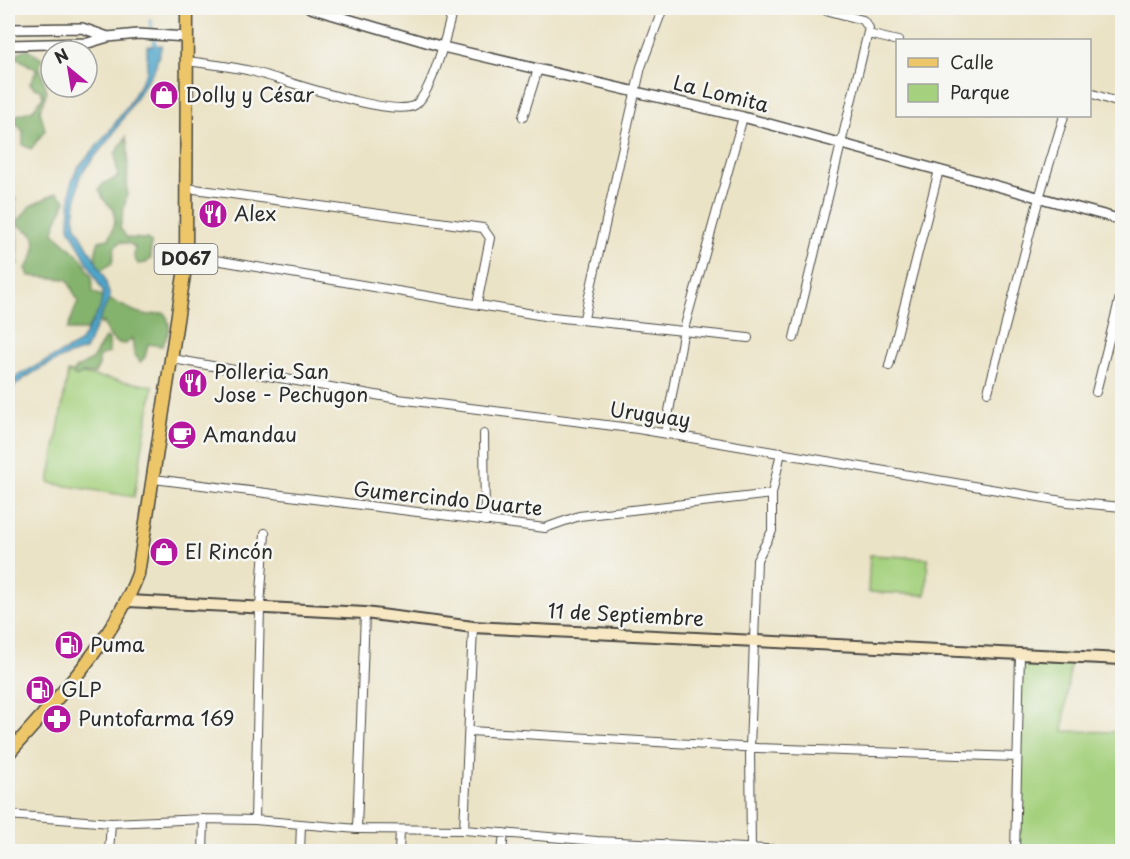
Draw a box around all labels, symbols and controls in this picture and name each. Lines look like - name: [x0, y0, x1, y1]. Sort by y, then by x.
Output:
- north arrow: [39, 39, 99, 99]
- legend: [896, 39, 1091, 117]
- text: N: [50, 42, 72, 69]
- text: Calle: [950, 48, 994, 75]
- street label: La Lomita: [670, 67, 773, 119]
- text: Parque: [950, 78, 1010, 105]
- shop icon: Dolly y César: [148, 79, 180, 111]
- place label: Dolly y César: [185, 79, 314, 109]
- restaurant icon: Alex: [197, 198, 229, 230]
- place label: Alex: [234, 198, 276, 228]
- road number: D067: [154, 244, 218, 274]
- place label: Polleria San Jose - Pechugon: [214, 356, 368, 409]
- restaurant icon: Polleria San Jose - Pechugon: [177, 367, 209, 399]
- street label: Uruguay: [608, 393, 692, 435]
- cafe icon: Amandau: [166, 419, 198, 451]
- place label: Amandau: [203, 419, 297, 449]
- street label: Gumercindo Duarte: [352, 473, 544, 523]
- shop icon: El Rincón: [148, 536, 180, 568]
- place label: El Rincón: [185, 536, 273, 566]
- street label: 11 de Septiembre: [547, 595, 705, 633]
- fuel station icon: Puma: [53, 629, 85, 661]
- place label: Puma: [90, 629, 145, 659]
- fuel station icon: GLP: [24, 674, 56, 706]
- place label: GLP: [61, 674, 102, 704]
- pharmacy icon: Puntofarma 169: [41, 703, 73, 735]
- place label: Puntofarma 169: [78, 703, 234, 733]

